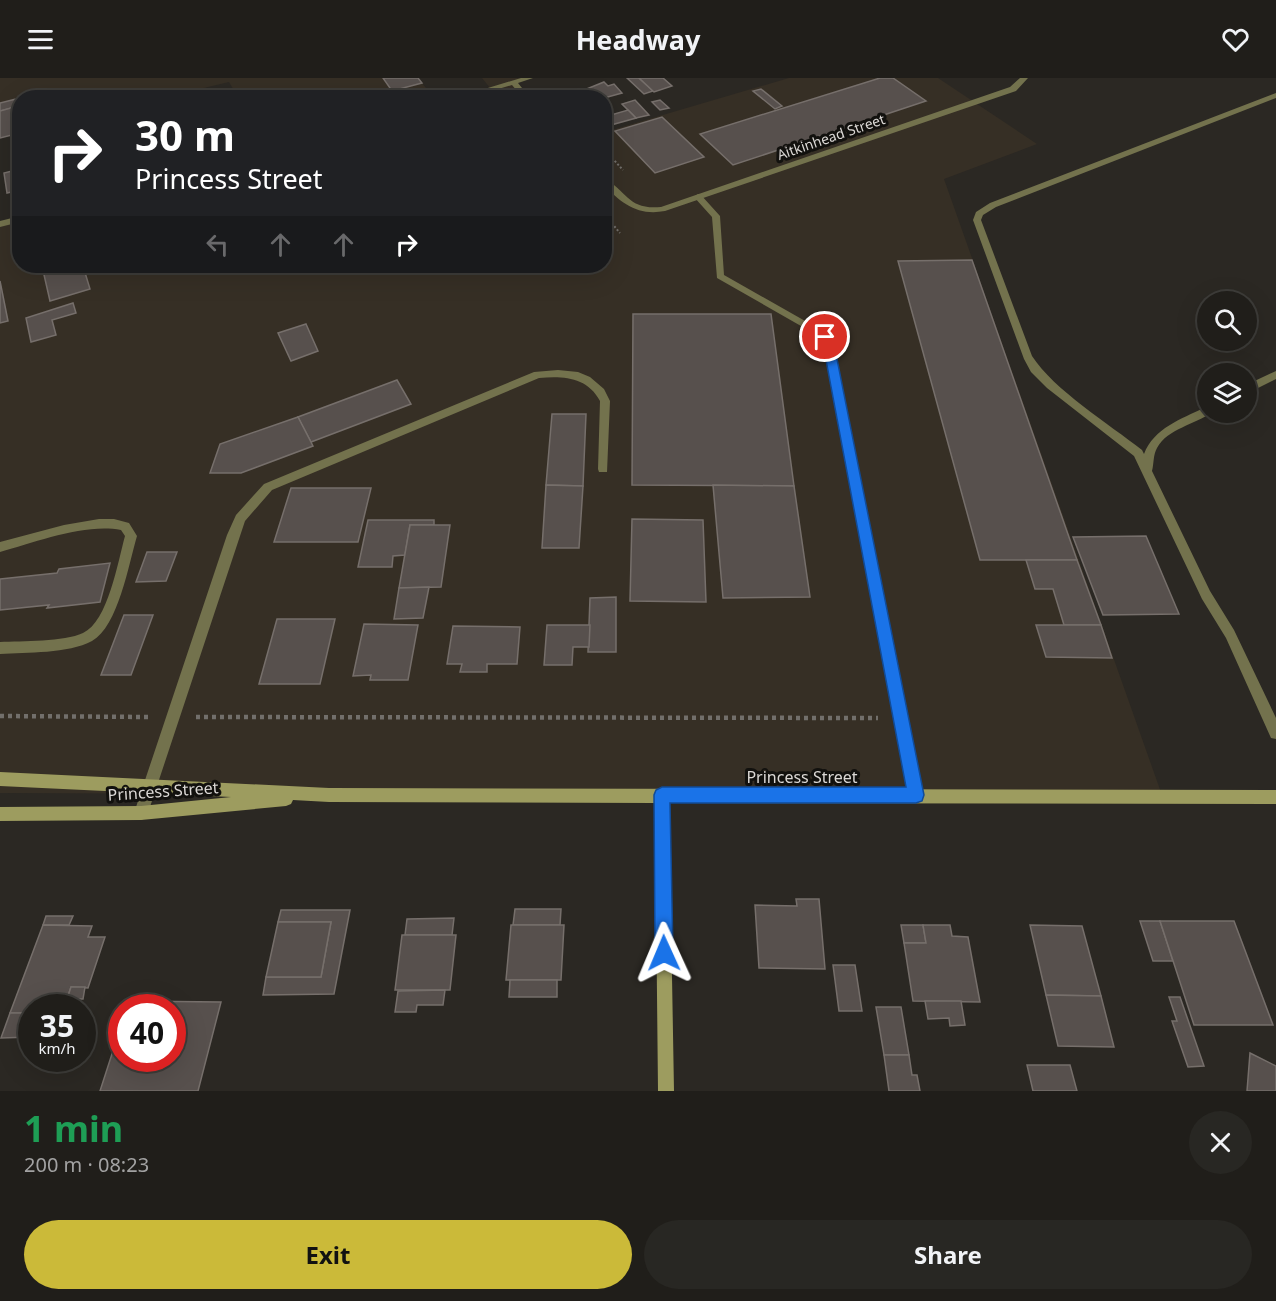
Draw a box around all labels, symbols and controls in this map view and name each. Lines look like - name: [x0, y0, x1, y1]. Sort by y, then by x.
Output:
- text: Headway: [576, 21, 700, 58]
- icon: menu: [24, 23, 57, 56]
- icon: heart: [1219, 23, 1252, 56]
- text: 30 m: [135, 106, 235, 163]
- street label: Aitkinhead Street: [774, 109, 887, 164]
- icon: right: [36, 114, 114, 192]
- text: Princess Street: [135, 160, 323, 197]
- icon: left: [201, 228, 234, 261]
- icon: ahead: [264, 228, 297, 261]
- icon: ahead: [327, 228, 360, 261]
- icon: right: [390, 228, 423, 261]
- map controls: [1197, 291, 1257, 423]
- button: search: [1197, 291, 1257, 351]
- pin: [799, 311, 850, 362]
- icon: arrive: [808, 320, 841, 353]
- button: layers: [1197, 363, 1257, 423]
- street label: Princess Street: [746, 766, 858, 788]
- street label: Princess Street: [107, 776, 219, 806]
- position arrow: [632, 921, 696, 985]
- speed limit sign: 40: [108, 994, 186, 1072]
- text: 35: [40, 1005, 74, 1046]
- text: km/h: [39, 1038, 75, 1058]
- text: 1 min: [24, 1104, 123, 1153]
- button: close: [1189, 1111, 1252, 1174]
- text: 200 m · 08:23: [24, 1151, 149, 1178]
- button: Exit: [24, 1220, 632, 1289]
- button: Share: [644, 1220, 1252, 1289]

